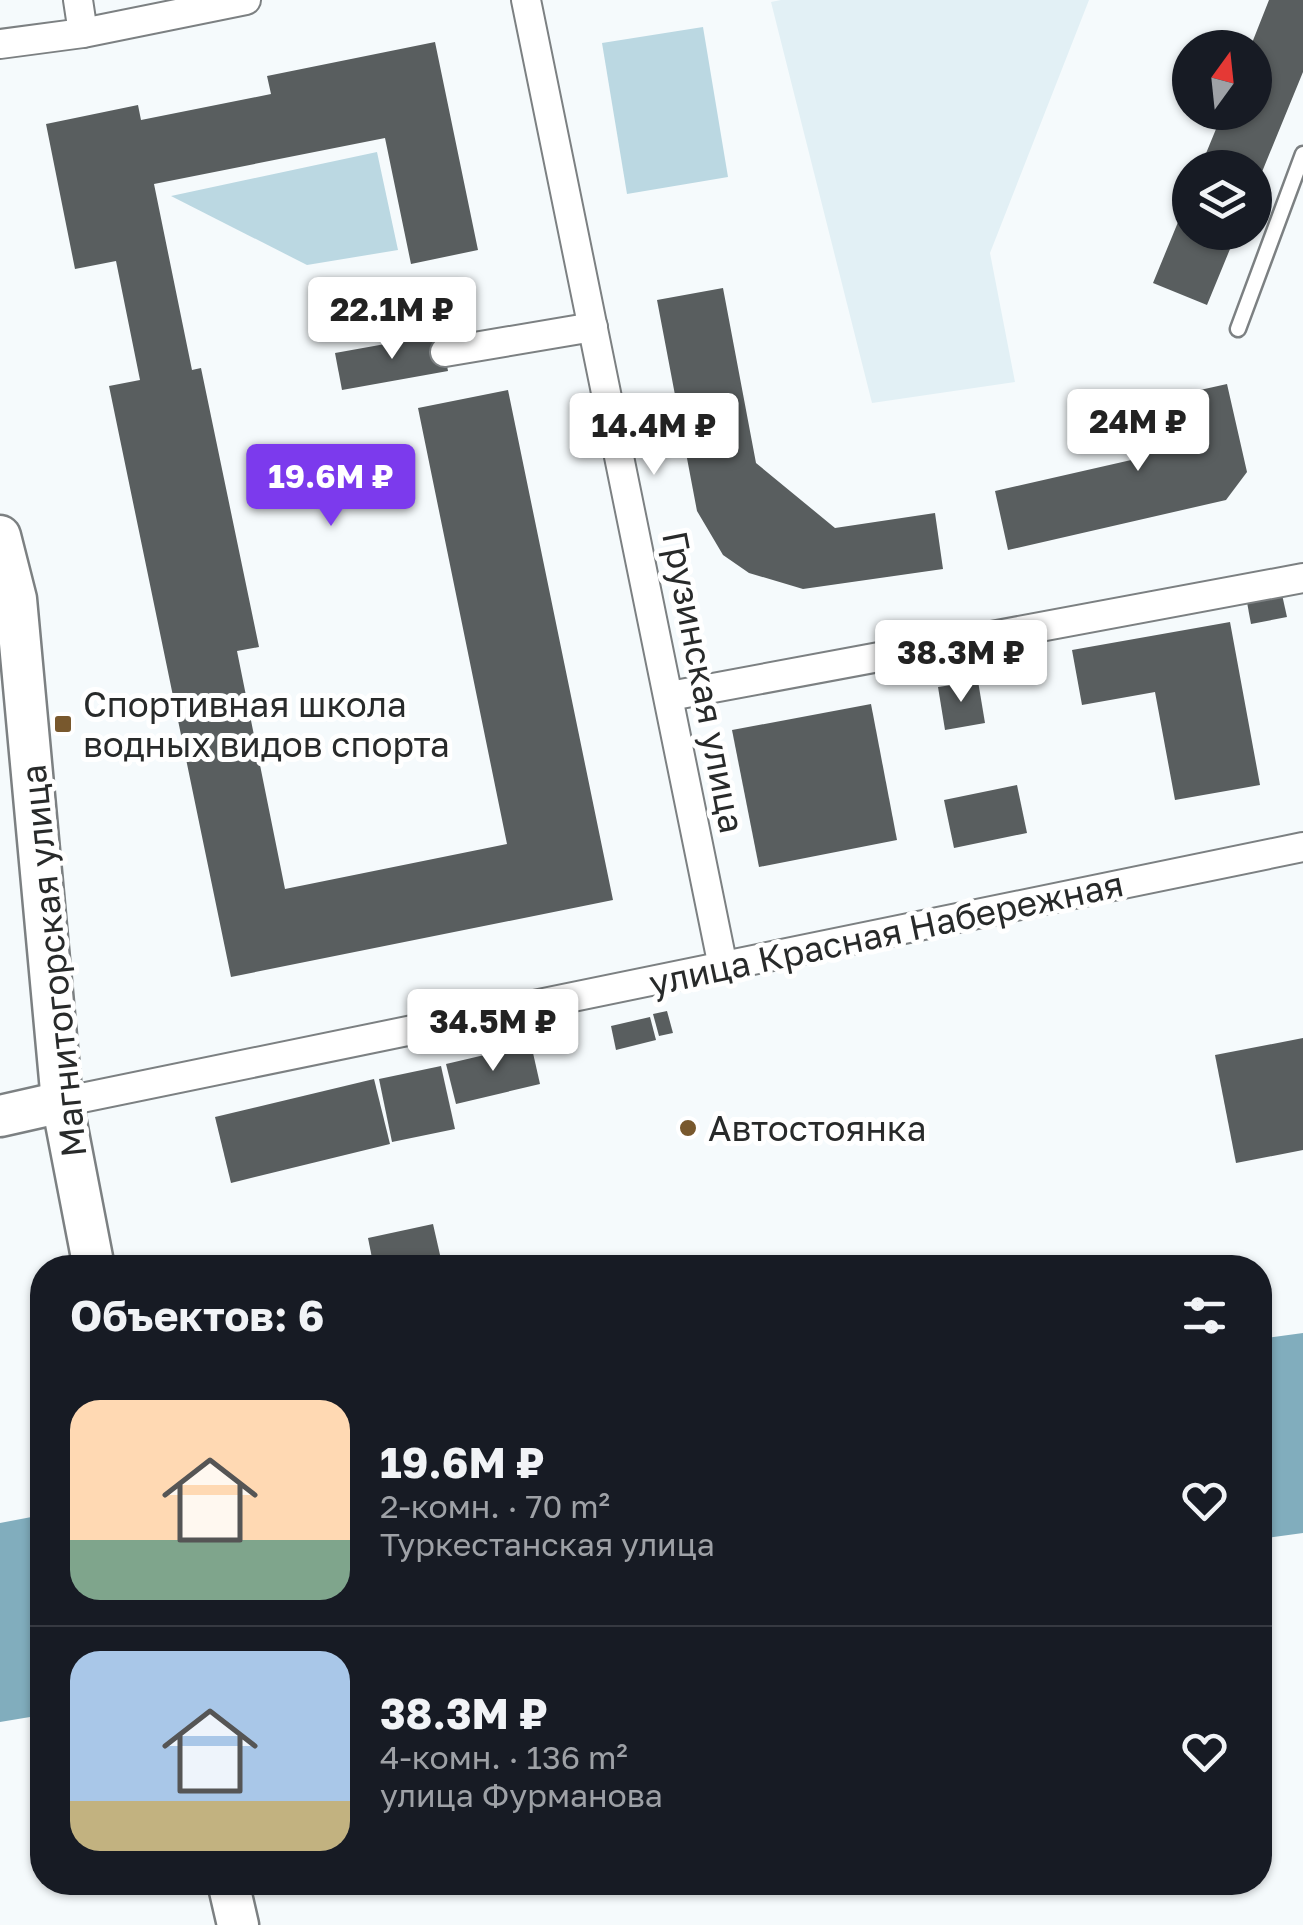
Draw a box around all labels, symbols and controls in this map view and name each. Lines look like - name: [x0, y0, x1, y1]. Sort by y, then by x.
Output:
- north arrow: [1172, 30, 1272, 130]
- map controls: [1172, 30, 1272, 250]
- button: layers: [1172, 150, 1272, 250]
- pin: 22.1M ₽: [300, 277, 484, 362]
- text: 22.1M ₽: [330, 290, 454, 328]
- pin: 24M ₽: [1068, 389, 1208, 474]
- pin: 14.4M ₽: [562, 393, 746, 478]
- text: 24M ₽: [1089, 402, 1187, 440]
- text: 14.4M ₽: [592, 406, 716, 444]
- pin: 19.6M ₽: [239, 444, 423, 529]
- text: 19.6M ₽: [268, 457, 394, 495]
- street label: Грузинская улица: [654, 528, 754, 836]
- pin: 38.3M ₽: [869, 620, 1053, 705]
- text: 38.3M ₽: [897, 633, 1025, 671]
- place label: Спортивная школа водных видов спорта: [83, 683, 450, 765]
- marker: Спортивная школа водных видов спорта: [52, 713, 74, 735]
- street label: Магнитогорская улица: [11, 763, 95, 1159]
- street label: улица Красная Набережная: [645, 862, 1127, 1004]
- pin: 34.5M ₽: [401, 989, 585, 1074]
- text: 34.5M ₽: [429, 1002, 557, 1040]
- place label: Автостоянка: [708, 1107, 926, 1149]
- marker: Автостоянка: [677, 1117, 699, 1139]
- icon: filters: [1177, 1288, 1232, 1343]
- text: Объектов: 6: [70, 1290, 325, 1340]
- text: 19.6M ₽: [380, 1437, 545, 1487]
- icon: home: [150, 1440, 270, 1560]
- icon: heart: [1177, 1473, 1232, 1528]
- text: 2-комн. · 70 m²: [380, 1487, 610, 1525]
- text: Туркестанская улица: [380, 1525, 715, 1563]
- text: 38.3M ₽: [380, 1688, 548, 1738]
- icon: home: [150, 1691, 270, 1811]
- icon: heart: [1177, 1724, 1232, 1779]
- text: 4-комн. · 136 m²: [380, 1738, 628, 1776]
- text: улица Фурманова: [380, 1776, 663, 1814]

